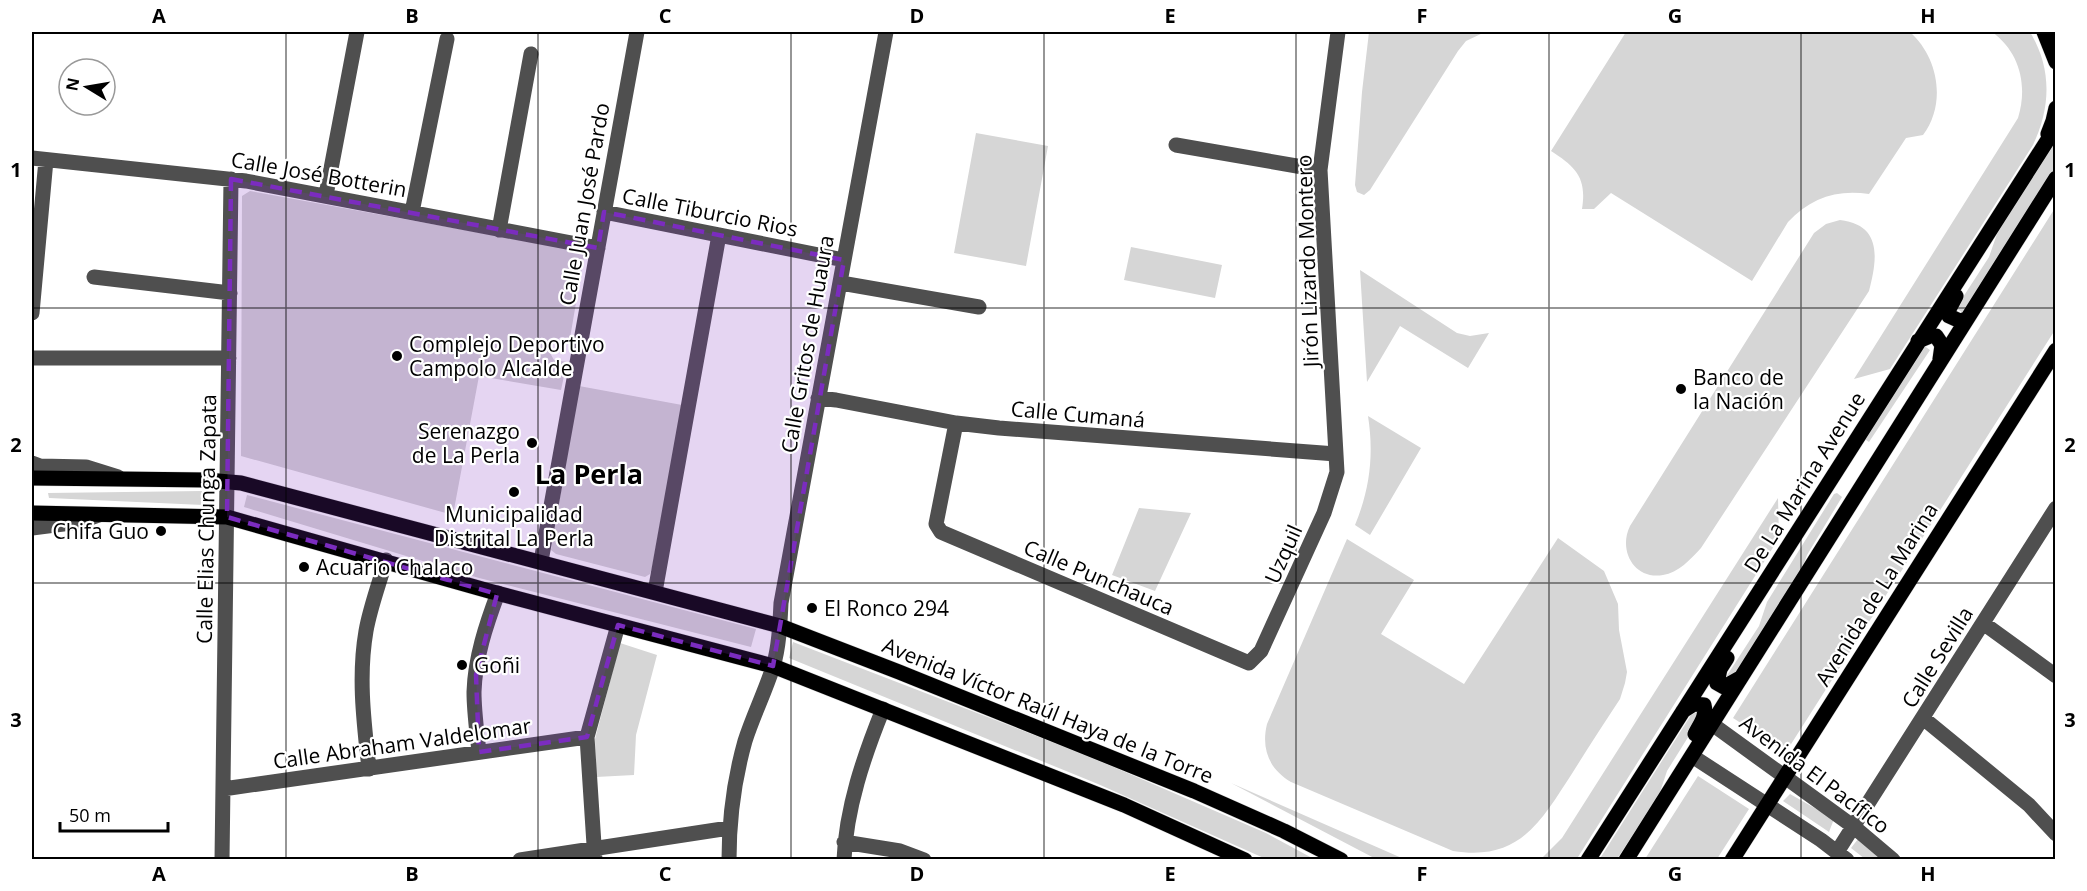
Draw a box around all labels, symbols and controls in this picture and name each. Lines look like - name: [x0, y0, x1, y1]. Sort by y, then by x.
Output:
- text: A: [152, 2, 166, 29]
- text: B: [405, 2, 419, 29]
- text: C: [659, 2, 672, 29]
- text: D: [910, 2, 924, 29]
- text: E: [1164, 2, 1176, 29]
- text: F: [1417, 2, 1427, 29]
- text: G: [1668, 2, 1682, 29]
- text: H: [1920, 2, 1936, 29]
- north arrow: [57, 57, 117, 117]
- text: N: [60, 76, 84, 93]
- street label: Calle Juan José Pardo: [552, 101, 616, 307]
- street label: Calle José Botterin: [229, 145, 409, 203]
- street label: Jirón Lizardo Montero: [1289, 154, 1325, 370]
- text: 1: [10, 156, 22, 183]
- text: 1: [2064, 156, 2076, 183]
- street label: Calle Tiburcio Rios: [620, 181, 800, 243]
- street label: Calle Gritos de Huaura: [774, 233, 840, 455]
- place label: Complejo Deportivo Campolo Alcalde: [409, 330, 605, 382]
- marker: Complejo Deportivo Campolo Alcalde: [390, 349, 404, 363]
- place label: Banco de la Nación: [1693, 363, 1784, 415]
- marker: Banco de la Nación: [1674, 382, 1688, 396]
- street label: De La Marina Avenue: [1737, 386, 1871, 578]
- street label: Calle Elias Chunga Zapata: [190, 394, 222, 644]
- street label: Calle Cumaná: [1010, 394, 1146, 434]
- place label: Serenazgo de La Perla: [412, 417, 520, 469]
- text: 2: [10, 431, 22, 458]
- text: 2: [2064, 431, 2076, 458]
- marker: Serenazgo de La Perla: [525, 436, 539, 450]
- district label: La Perla: [535, 455, 643, 492]
- marker: Municipalidad Distrital La Perla: [507, 485, 521, 499]
- street label: Avenida de La Marina: [1808, 497, 1944, 691]
- place label: Municipalidad Distrital La Perla: [434, 500, 594, 552]
- place label: Chifa Guo: [53, 517, 149, 545]
- street label: Uzquil: [1258, 520, 1308, 588]
- marker: Chifa Guo: [154, 524, 168, 538]
- street label: Calle Punchauca: [1020, 533, 1178, 621]
- place label: Acuario Chalaco: [316, 553, 473, 581]
- marker: Acuario Chalaco: [297, 560, 311, 574]
- place label: El Ronco 294: [824, 594, 949, 622]
- marker: El Ronco 294: [805, 601, 819, 615]
- street label: Calle Sevilla: [1895, 601, 1979, 713]
- street label: Avenida Víctor Raúl Haya de la Torre: [878, 631, 1218, 789]
- place label: Goñi: [474, 651, 520, 679]
- marker: Goñi: [455, 658, 469, 672]
- text: 3: [10, 706, 22, 733]
- text: 3: [2064, 706, 2076, 733]
- street label: Avenida El Pacífico: [1734, 708, 1896, 840]
- street label: Calle Abraham Valdelomar: [271, 711, 533, 775]
- scale bar: [60, 795, 168, 833]
- text: 50 m: [69, 803, 111, 827]
- text: A: [152, 860, 166, 887]
- text: B: [405, 860, 419, 887]
- text: C: [659, 860, 672, 887]
- text: D: [910, 860, 924, 887]
- text: E: [1164, 860, 1176, 887]
- text: F: [1417, 860, 1427, 887]
- text: G: [1668, 860, 1682, 887]
- text: H: [1920, 860, 1936, 887]

